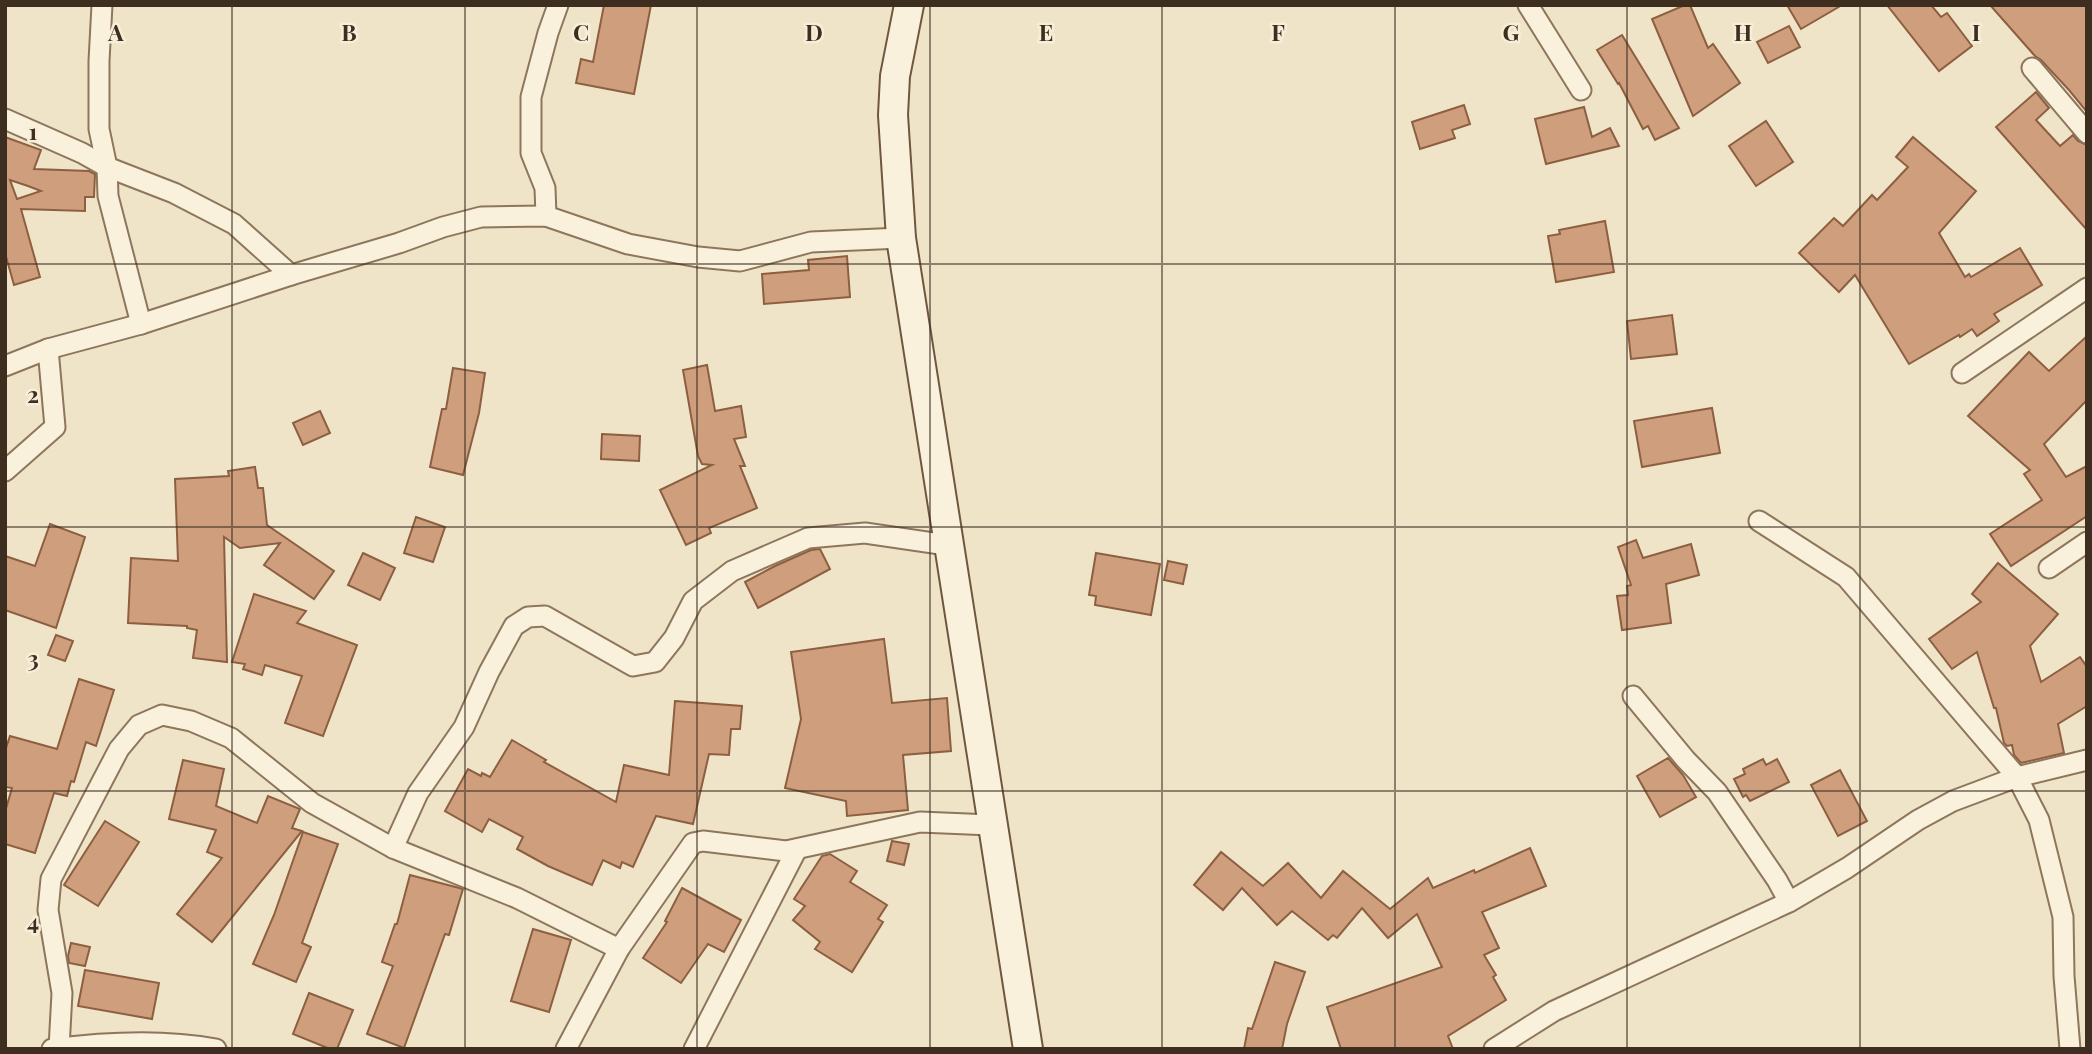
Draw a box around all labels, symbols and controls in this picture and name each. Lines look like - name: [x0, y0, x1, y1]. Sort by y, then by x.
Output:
- text: A: [107, 16, 124, 47]
- text: B: [341, 16, 357, 47]
- text: C: [573, 16, 589, 47]
- text: D: [805, 16, 823, 47]
- text: E: [1039, 16, 1053, 47]
- text: F: [1271, 16, 1285, 47]
- text: G: [1503, 16, 1520, 47]
- text: H: [1734, 16, 1752, 47]
- text: I: [1972, 16, 1980, 47]
- text: 1: [29, 115, 38, 146]
- text: 2: [27, 378, 39, 409]
- text: 3: [27, 642, 39, 673]
- text: 4: [27, 905, 39, 936]

